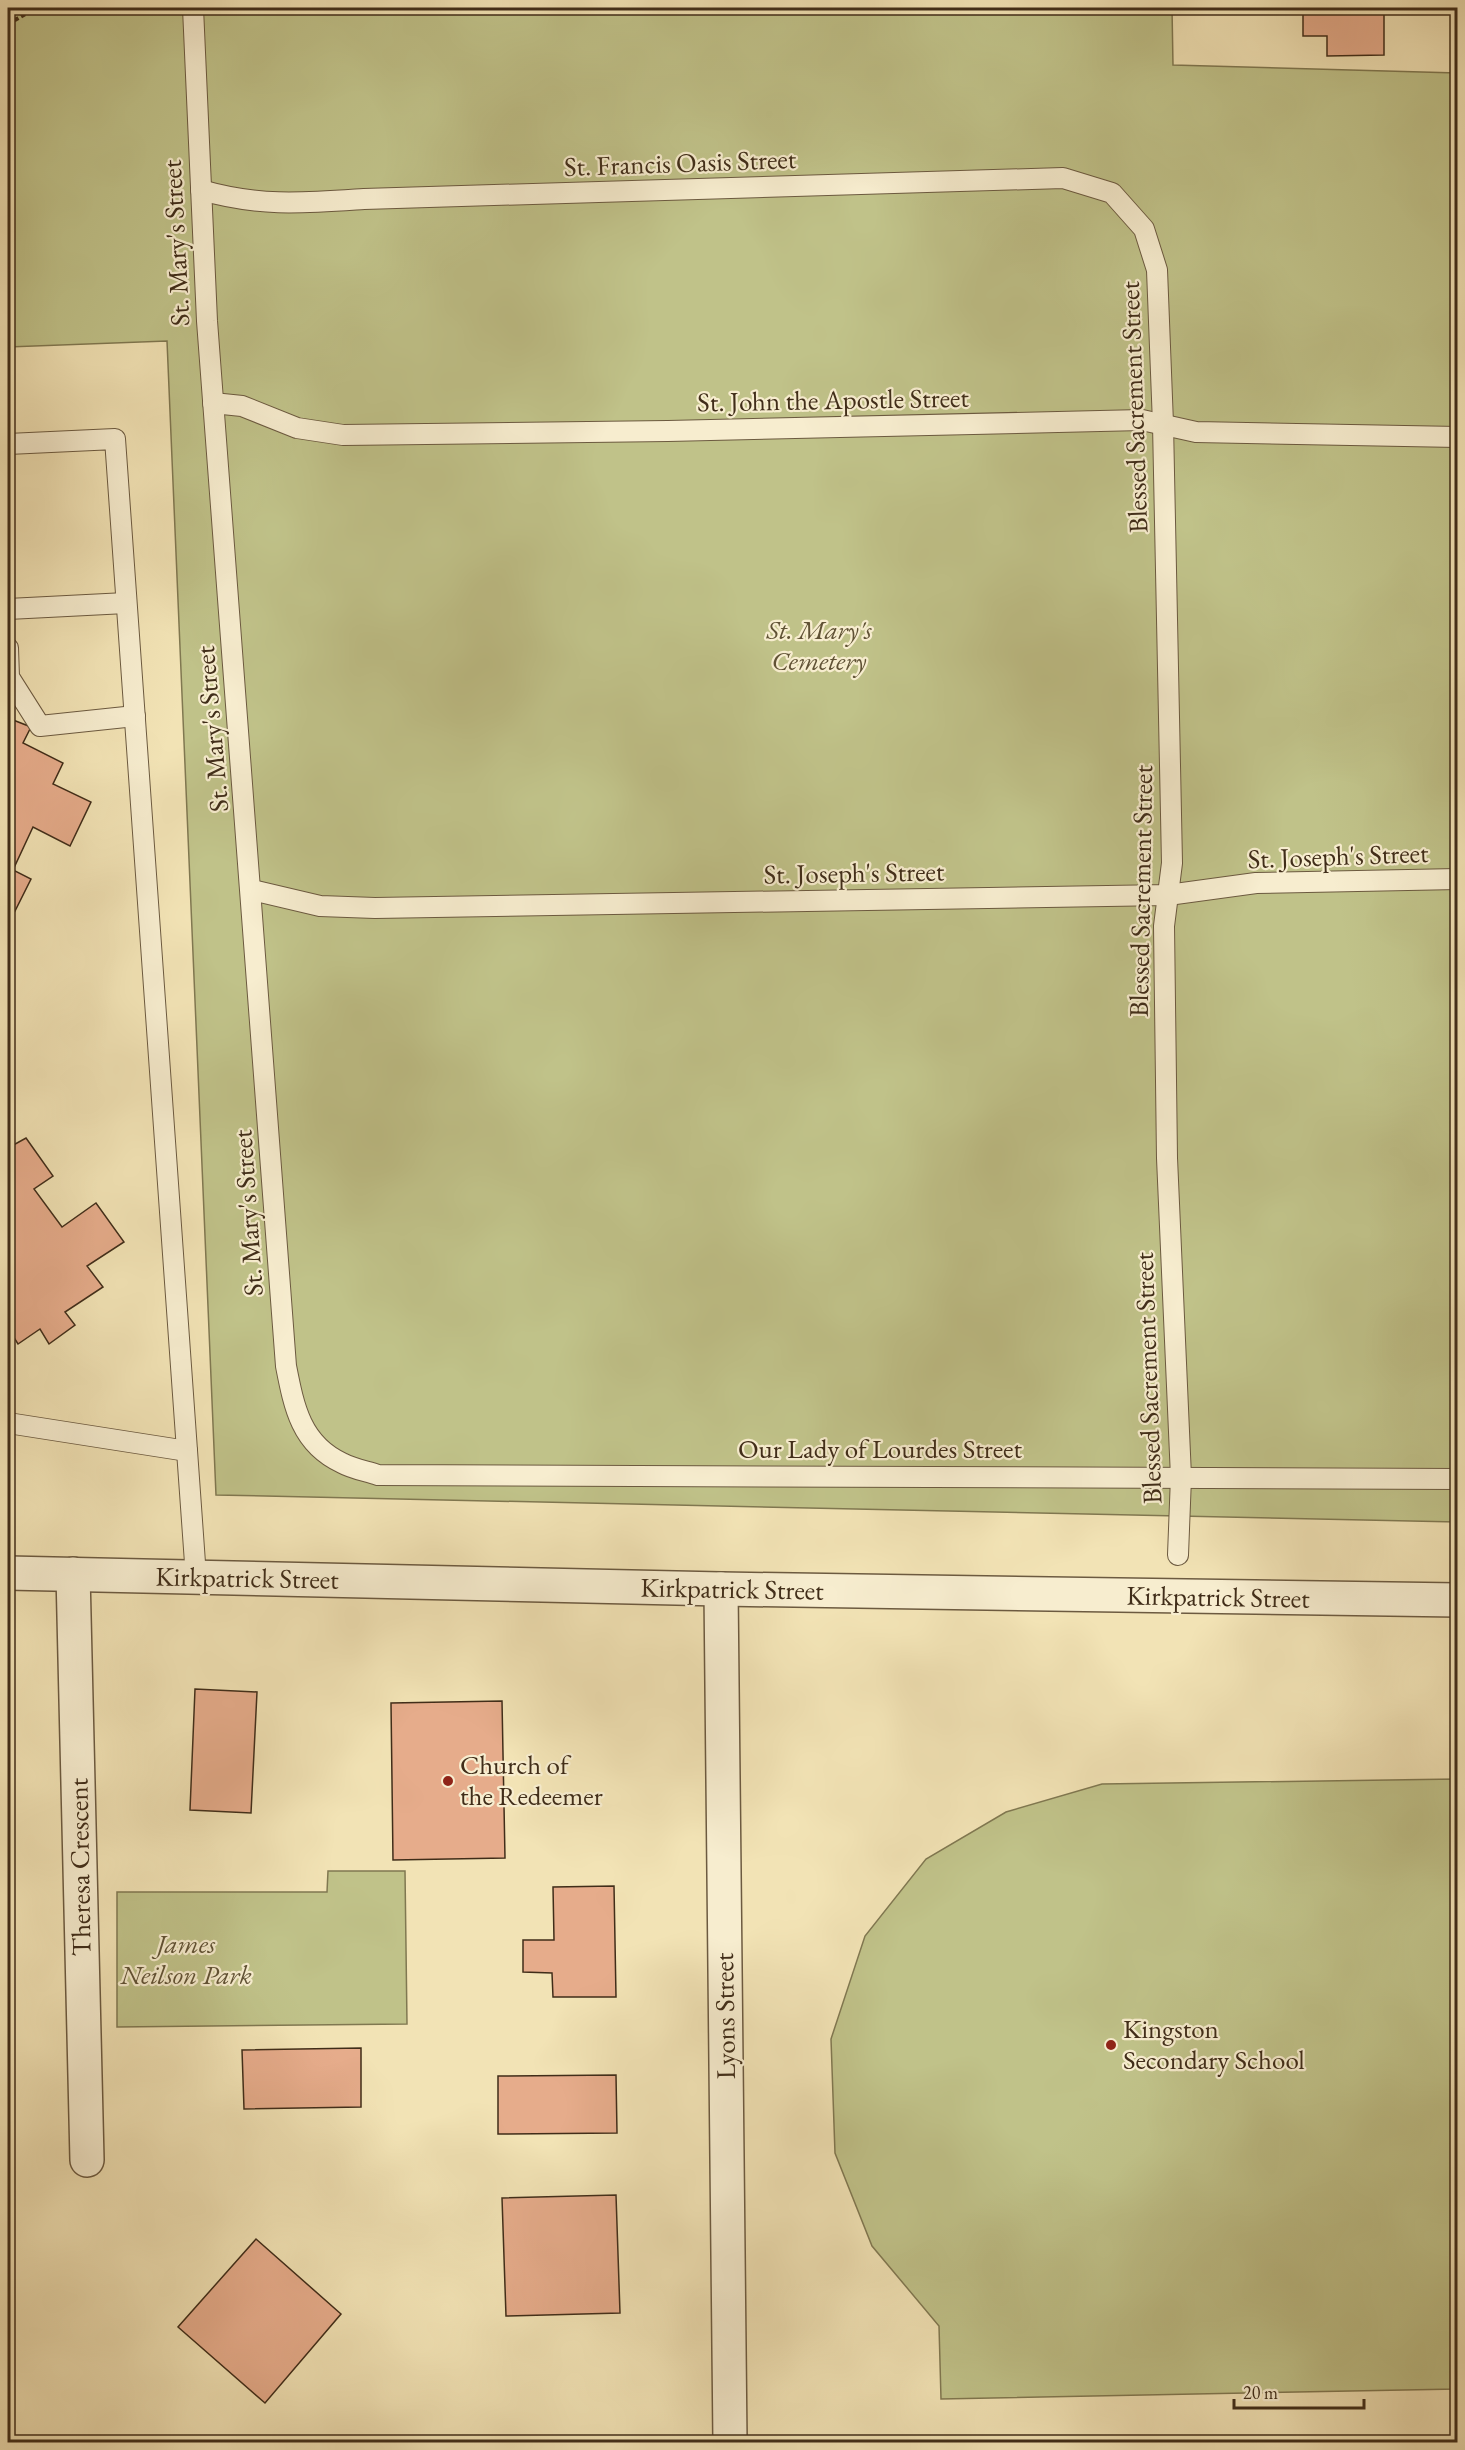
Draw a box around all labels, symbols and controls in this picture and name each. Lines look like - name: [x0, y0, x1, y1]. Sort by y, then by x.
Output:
- street label: St. Francis Oasis Street: [563, 141, 797, 184]
- street label: St. Mary's Street: [154, 158, 197, 327]
- street label: Blessed Sacrement Street: [1112, 280, 1155, 534]
- street label: St. John the Apostle Street: [697, 380, 970, 419]
- park label: St. Mary's Cemetery: [765, 612, 872, 678]
- street label: St. Mary's Street: [187, 644, 236, 814]
- street label: Blessed Sacrement Street: [1121, 764, 1160, 1017]
- street label: St. Joseph's Street: [1247, 835, 1429, 876]
- street label: St. Joseph's Street: [763, 853, 945, 892]
- street label: St. Mary's Street: [224, 1128, 271, 1297]
- street label: Blessed Sacrement Street: [1126, 1251, 1169, 1505]
- street label: Our Lady of Lourdes Street: [738, 1431, 1023, 1466]
- street label: Kirkpatrick Street: [155, 1558, 340, 1597]
- street label: Kirkpatrick Street: [640, 1569, 825, 1608]
- street label: Kirkpatrick Street: [1126, 1577, 1311, 1616]
- place label: Church of the Redeemer: [460, 1747, 603, 1813]
- marker: Church of the Redeemer: [441, 1774, 455, 1788]
- street label: Theresa Crescent: [60, 1777, 99, 1956]
- park label: James Neilson Park: [119, 1926, 252, 1992]
- street label: Lyons Street: [706, 1952, 743, 2080]
- place label: Kingston Secondary School: [1123, 2011, 1305, 2077]
- marker: Kingston Secondary School: [1104, 2038, 1118, 2052]
- scale bar: [1234, 2372, 1364, 2410]
- text: 20 m: [1243, 2381, 1278, 2404]

